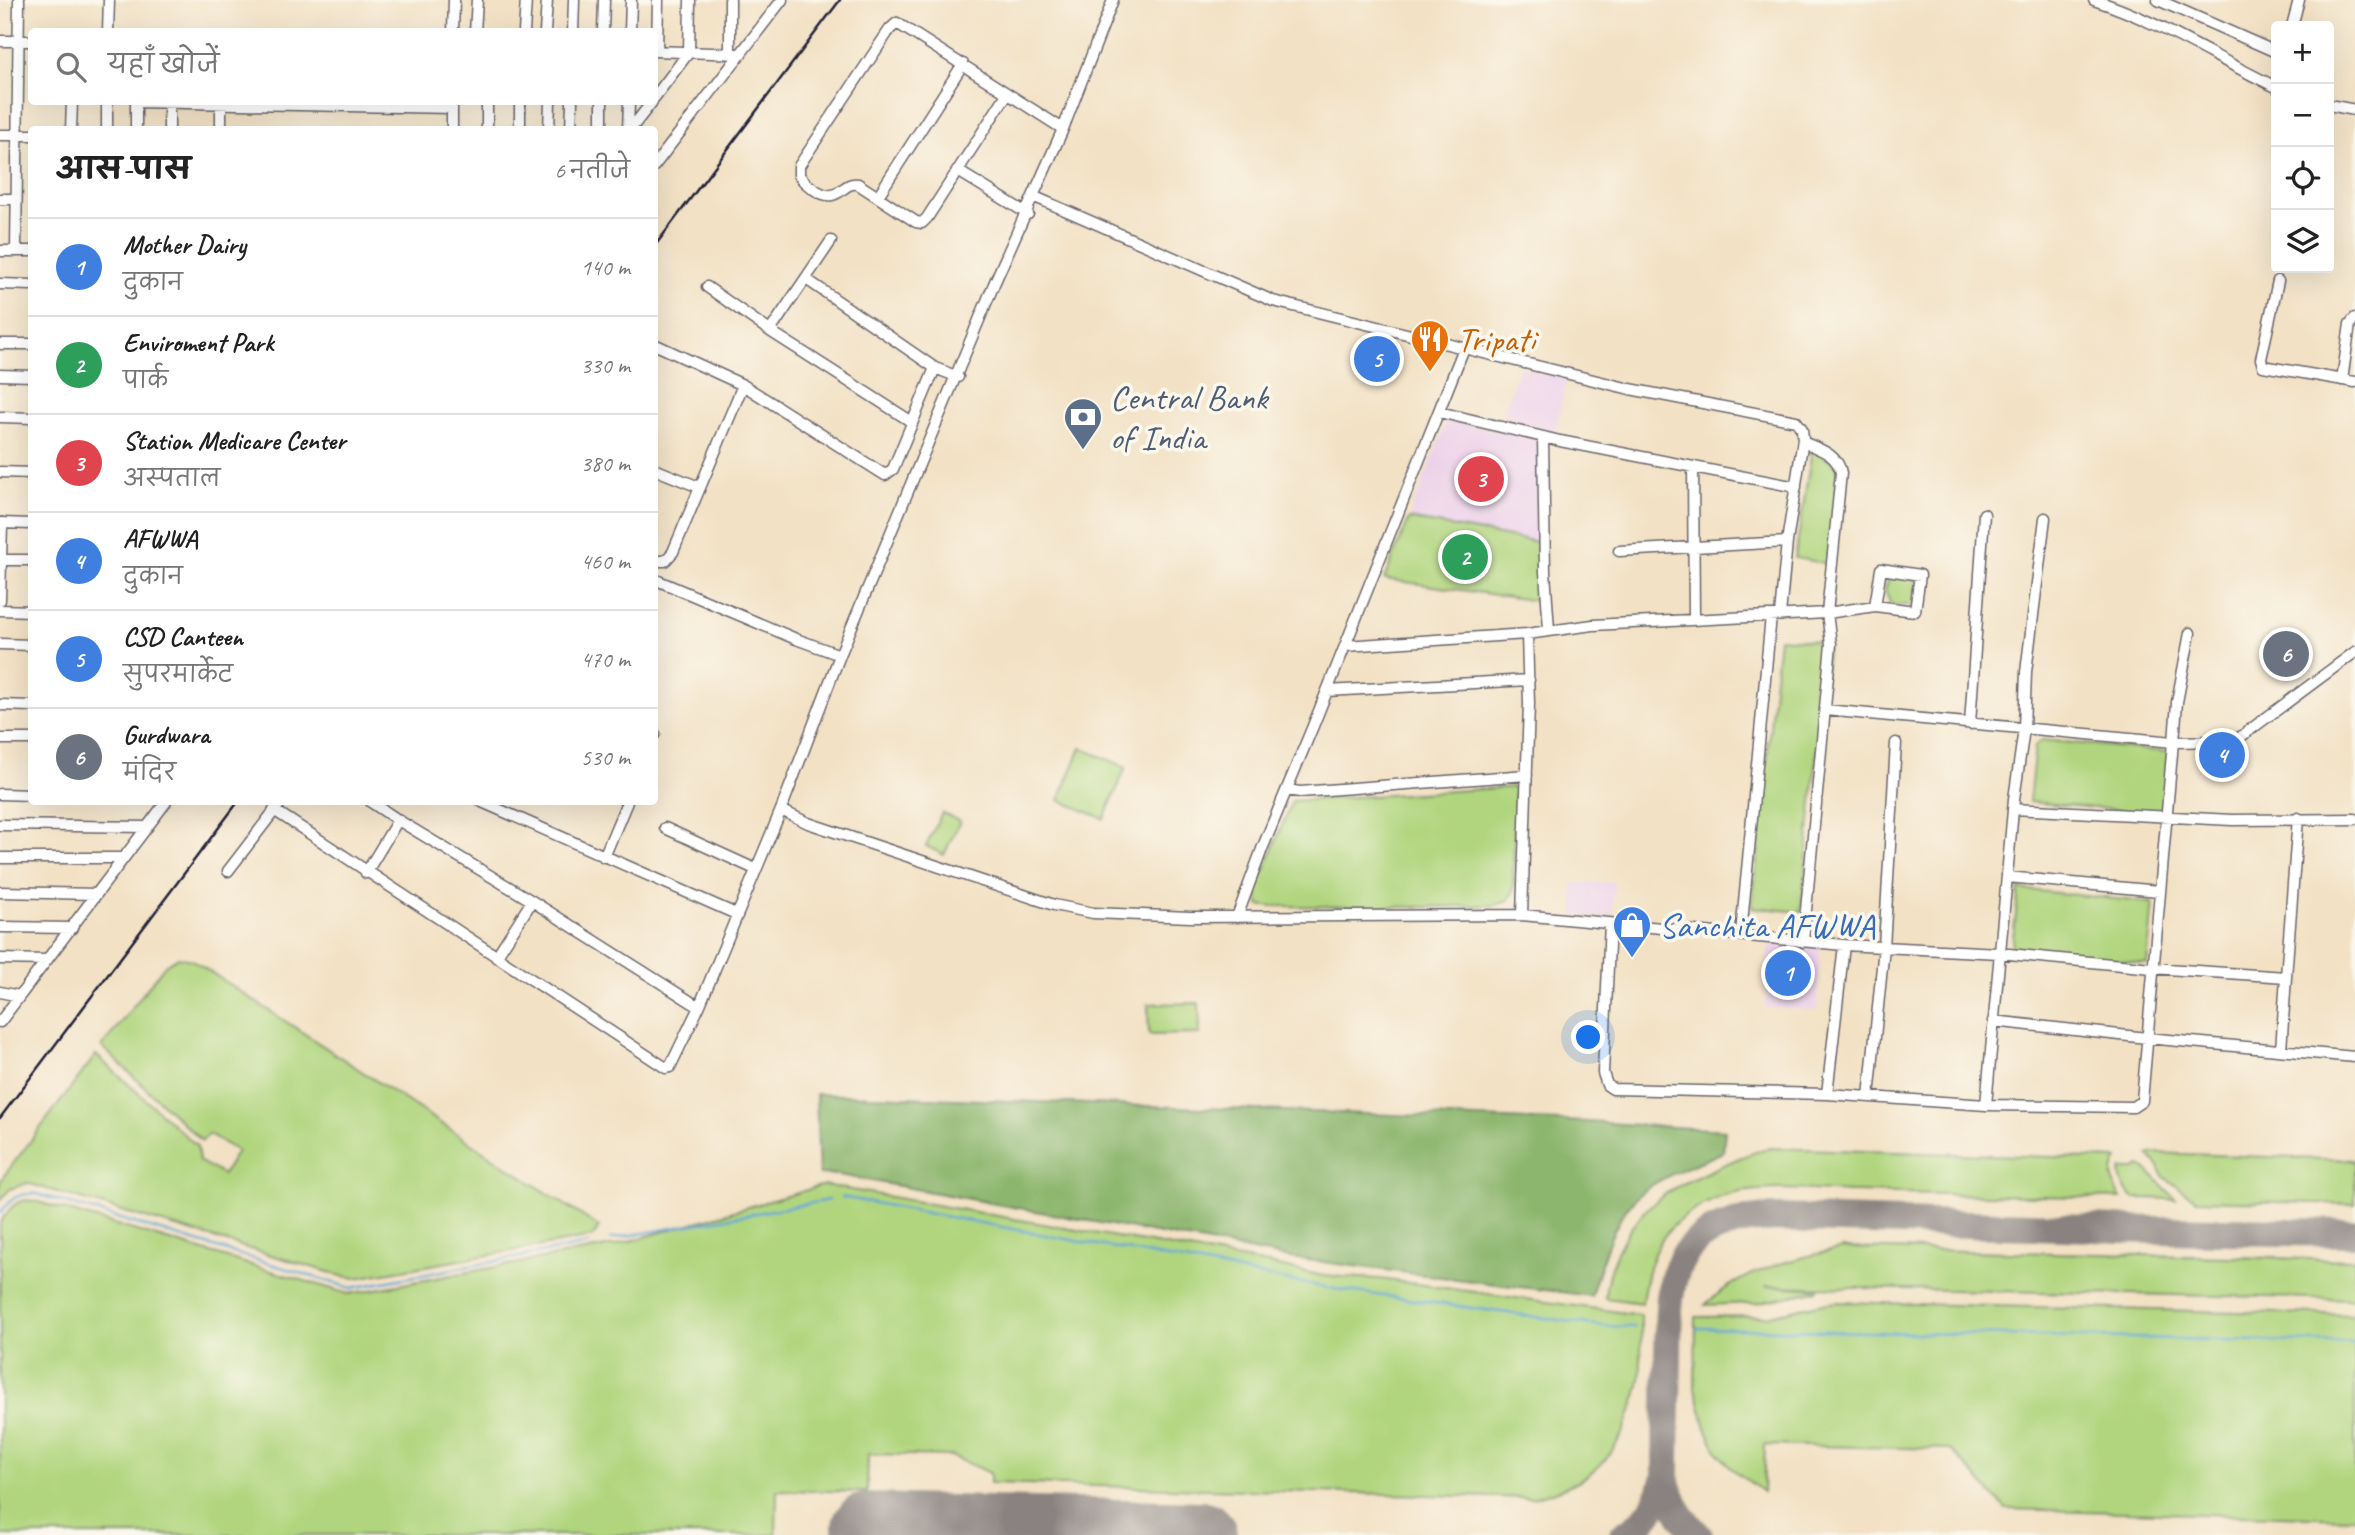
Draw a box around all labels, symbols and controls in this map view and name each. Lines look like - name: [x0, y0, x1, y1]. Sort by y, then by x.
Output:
- map controls: [2271, 21, 2334, 273]
- button: +: [2271, 21, 2334, 84]
- search box: [28, 28, 658, 105]
- icon: search: [52, 48, 90, 86]
- text: यहाँ खोजें: [108, 48, 219, 81]
- button: −: [2271, 84, 2334, 147]
- button: locate: [2271, 147, 2334, 210]
- text: आस-पास: [56, 150, 191, 188]
- text: 6 नतीजे: [554, 156, 630, 185]
- button: layers: [2271, 210, 2334, 273]
- text: Mother Dairy: [123, 228, 246, 261]
- text: 1: [74, 253, 84, 282]
- text: 140 m: [581, 253, 630, 282]
- text: दुकान: [123, 268, 183, 297]
- place label: Tripati: [1457, 317, 1539, 362]
- restaurant icon: Tripati: [1409, 318, 1451, 373]
- text: Enviroment Park: [123, 326, 273, 359]
- pin: 5: [1354, 333, 1400, 385]
- text: 2: [74, 351, 84, 380]
- text: 330 m: [581, 351, 630, 380]
- text: पार्क: [123, 366, 168, 395]
- place label: Central Bank of India: [1110, 375, 1270, 460]
- bank icon: Central Bank of India: [1062, 396, 1104, 451]
- text: Station Medicare Center: [123, 424, 345, 457]
- text: 3: [74, 449, 84, 478]
- text: 380 m: [581, 449, 630, 478]
- pin: 3: [1458, 453, 1504, 505]
- text: अस्पताल: [123, 464, 221, 493]
- text: AFWWA: [123, 522, 197, 555]
- pin: 2: [1442, 531, 1488, 583]
- text: 4: [74, 547, 84, 576]
- text: 460 m: [581, 547, 630, 576]
- text: दुकान: [123, 562, 183, 591]
- text: CSD Canteen: [123, 620, 243, 653]
- pin: 6: [2263, 628, 2309, 680]
- text: 5: [74, 645, 84, 674]
- text: 470 m: [581, 645, 630, 674]
- text: सुपरमार्केट: [123, 660, 233, 689]
- text: Gurdwara: [123, 718, 210, 751]
- pin: 4: [2199, 729, 2245, 781]
- text: 6: [74, 743, 84, 772]
- text: 530 m: [581, 743, 630, 772]
- text: मंदिर: [123, 758, 176, 787]
- place label: Sanchita AFWWA: [1659, 903, 1876, 948]
- shop icon: Sanchita AFWWA: [1611, 904, 1653, 959]
- pin: 1: [1765, 947, 1811, 999]
- your location: [1571, 1020, 1605, 1054]

